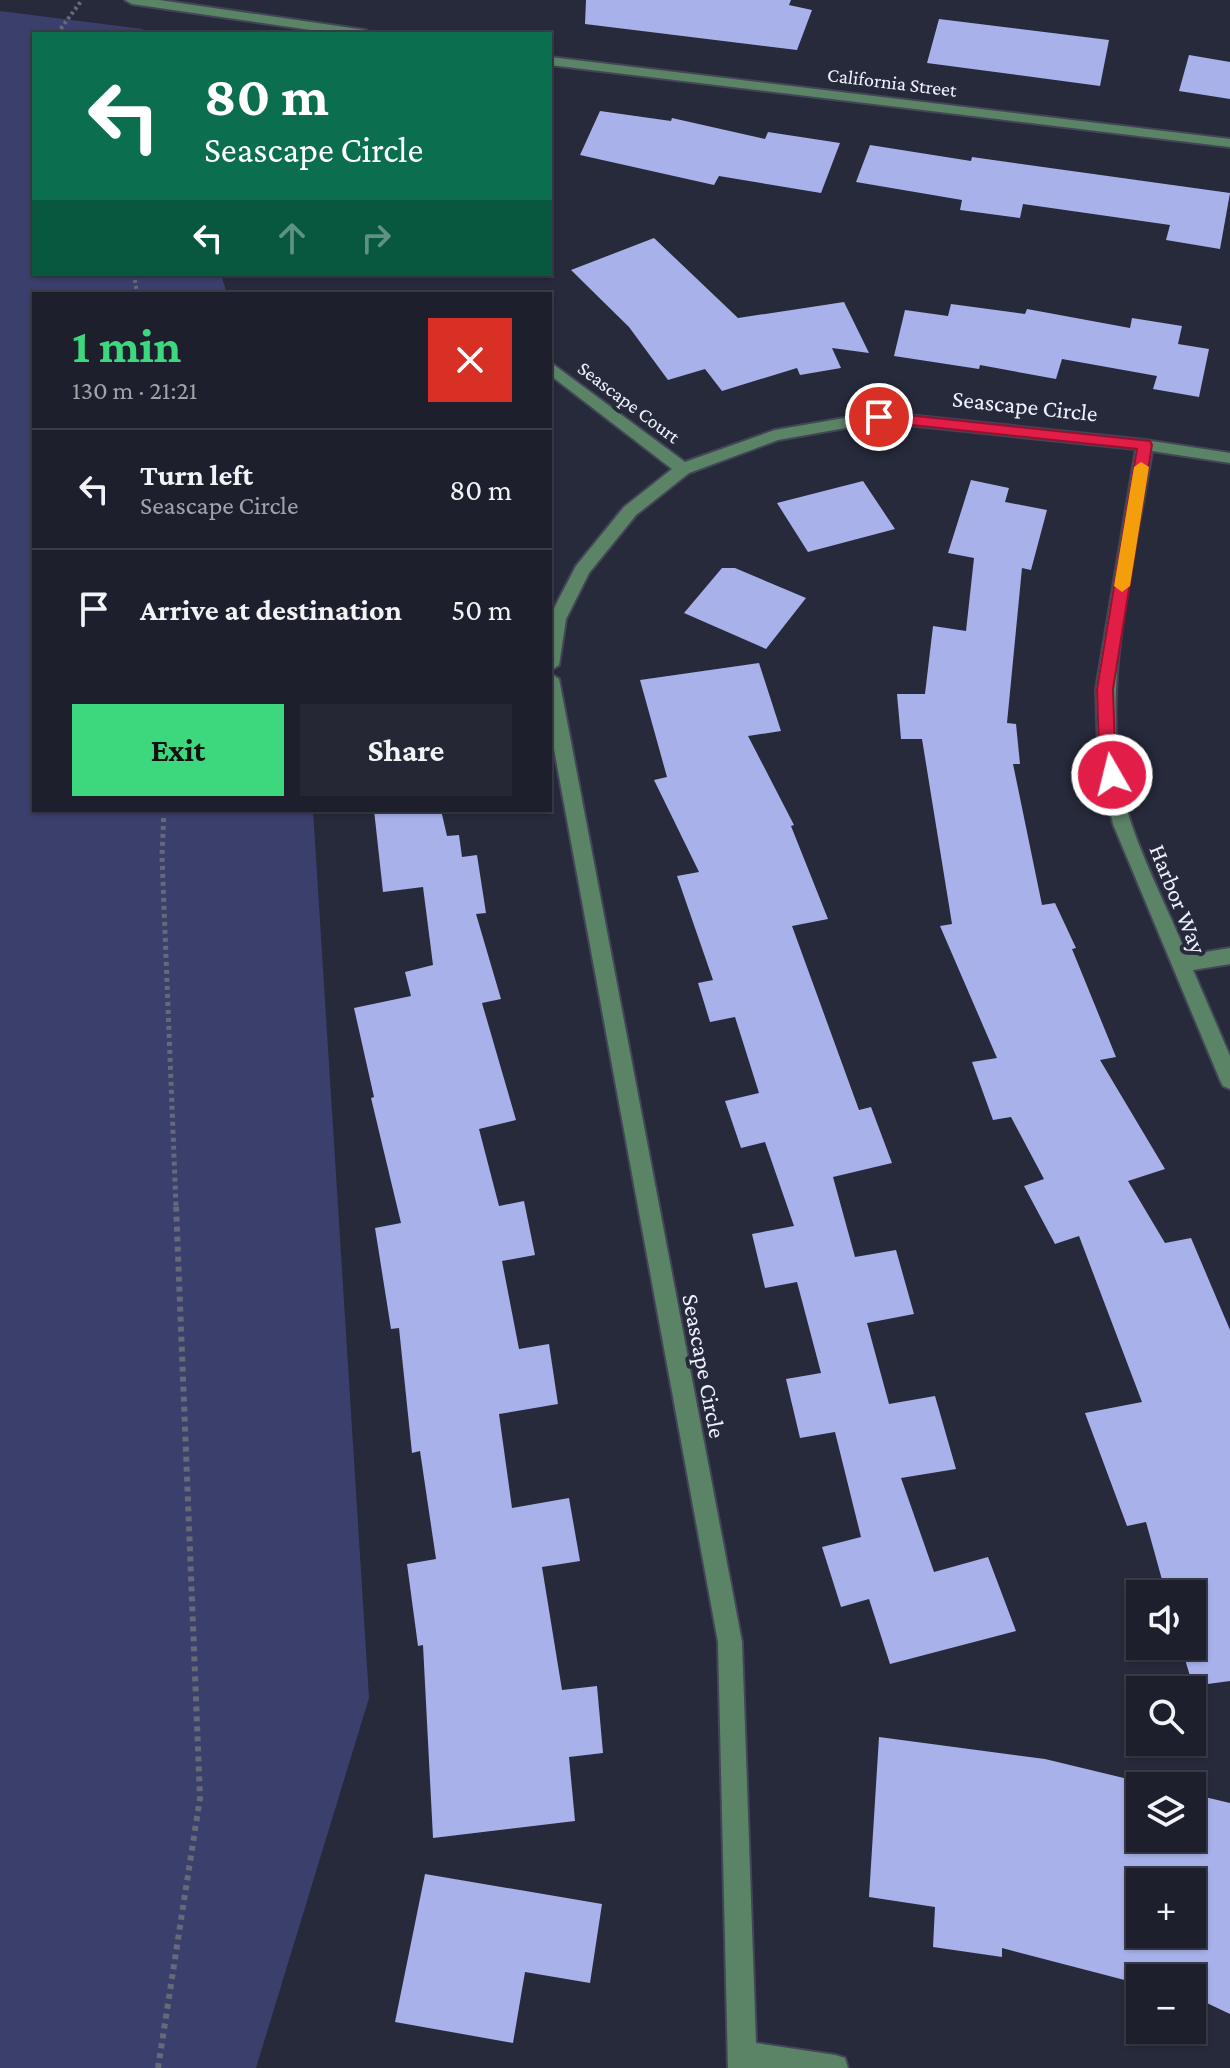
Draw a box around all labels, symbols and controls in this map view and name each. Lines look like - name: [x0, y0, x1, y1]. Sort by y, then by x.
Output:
- street label: California Street: [826, 63, 958, 101]
- icon: left: [72, 64, 176, 168]
- text: 80 m: [204, 65, 329, 127]
- text: Seascape Circle: [204, 130, 423, 170]
- icon: left: [186, 216, 230, 260]
- icon: ahead: [270, 216, 314, 260]
- icon: right: [354, 216, 398, 260]
- button: close: [428, 318, 512, 402]
- text: 1 min: [72, 319, 181, 372]
- street label: Seascape Court: [573, 357, 685, 448]
- text: 130 m · 21:21: [72, 376, 197, 405]
- pin: [845, 383, 913, 451]
- street label: Seascape Circle: [951, 384, 1099, 427]
- icon: arrive: [857, 395, 901, 439]
- text: Turn left: [140, 458, 253, 491]
- icon: left: [72, 467, 116, 511]
- text: 80 m: [449, 473, 512, 506]
- text: Seascape Circle: [140, 491, 298, 520]
- icon: arrive: [72, 587, 116, 631]
- text: Arrive at destination: [140, 593, 402, 626]
- text: 50 m: [451, 593, 512, 626]
- button: Exit: [72, 704, 284, 796]
- button: Share: [300, 704, 512, 796]
- position arrow: [1070, 733, 1154, 817]
- street label: Harbor Way: [1144, 840, 1213, 958]
- street label: Seascape Circle: [677, 1292, 732, 1440]
- map controls: [1126, 1580, 1206, 2044]
- button: sound: [1126, 1580, 1206, 1660]
- button: search: [1126, 1676, 1206, 1756]
- button: layers: [1126, 1772, 1206, 1852]
- button: +: [1126, 1868, 1206, 1948]
- button: −: [1126, 1964, 1206, 2044]

